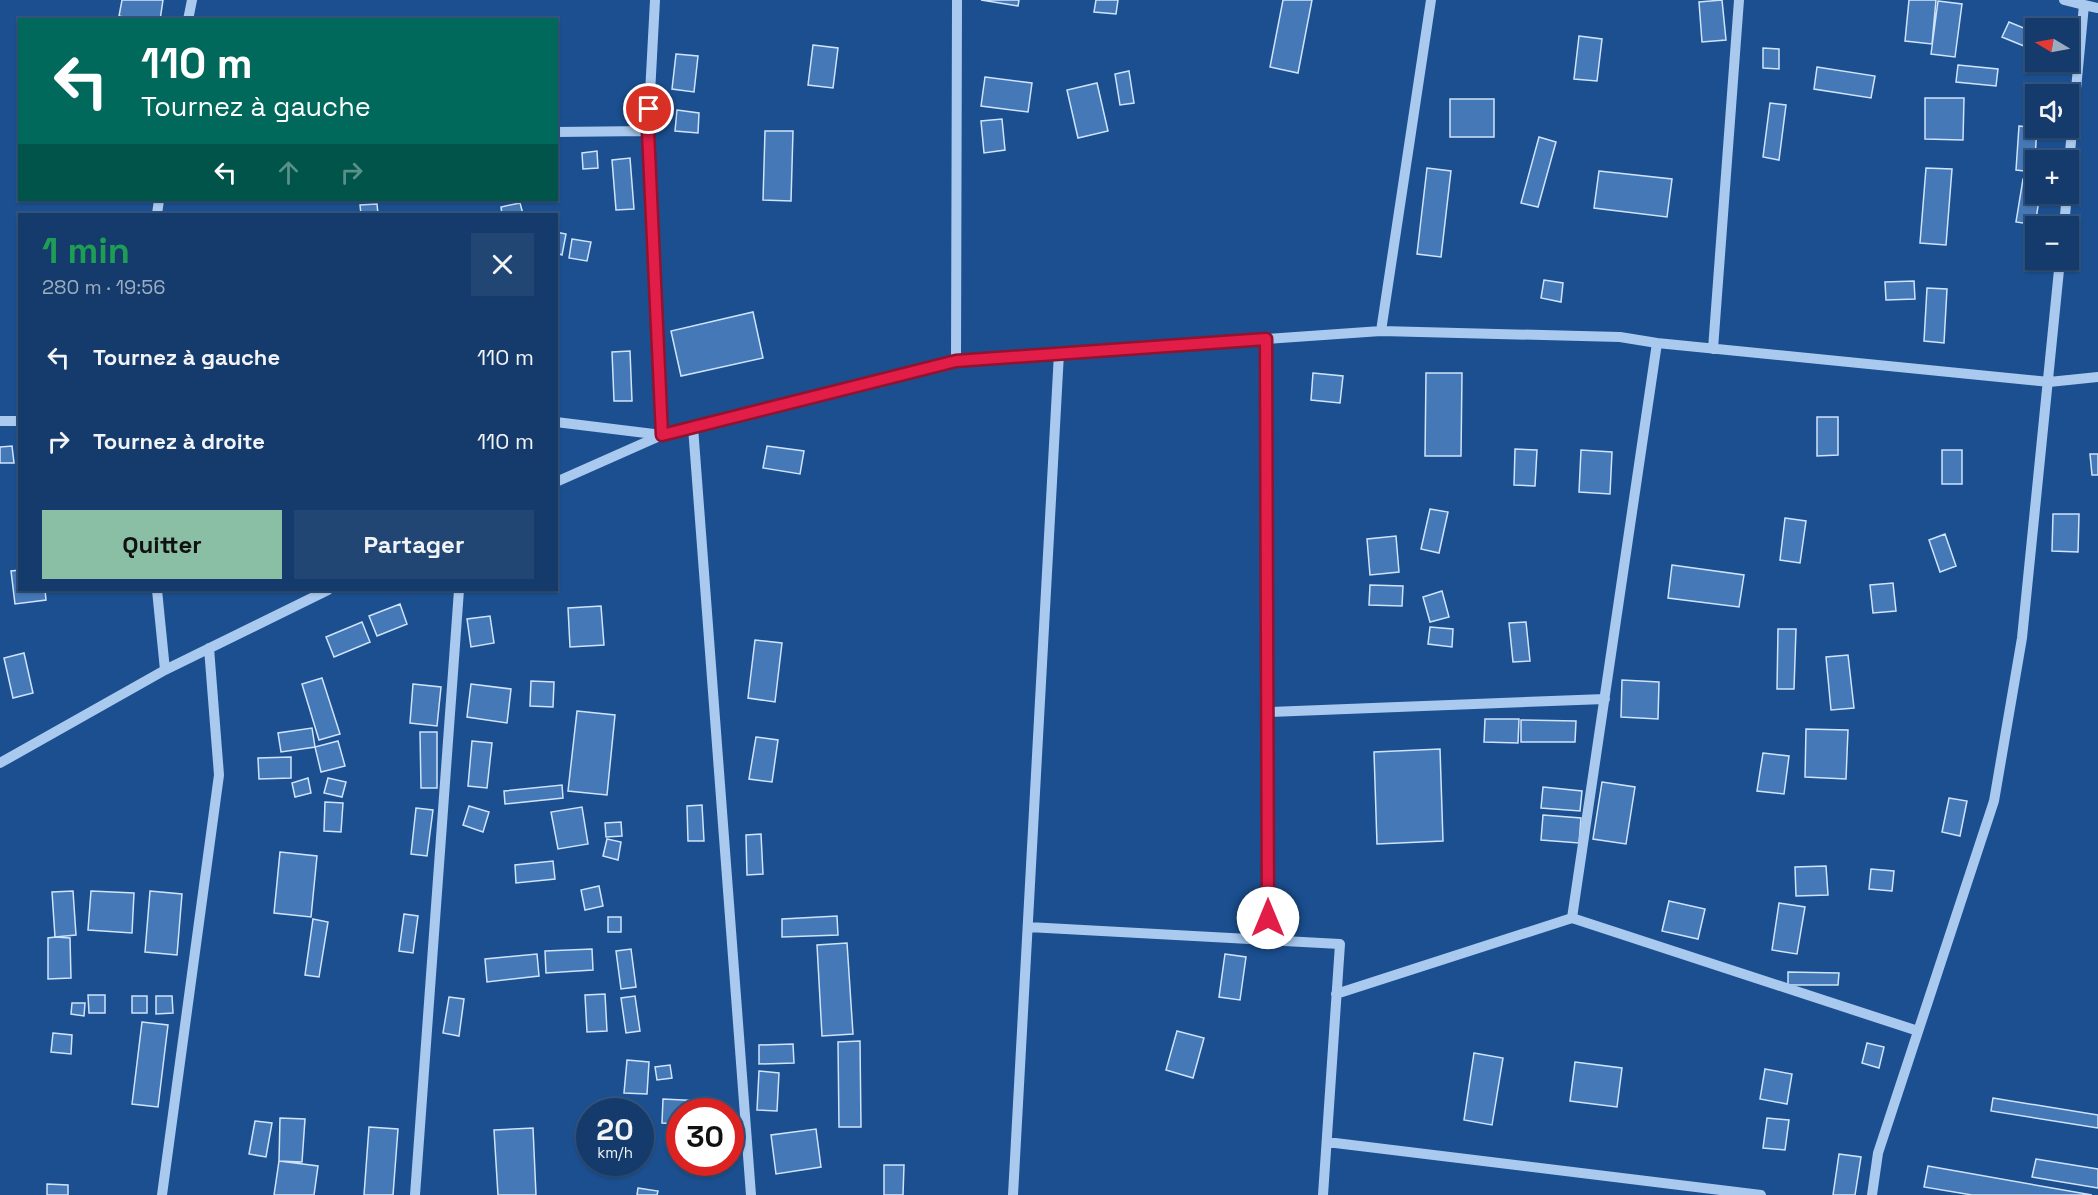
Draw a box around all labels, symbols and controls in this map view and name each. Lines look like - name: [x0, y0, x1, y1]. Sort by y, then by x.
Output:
- north arrow: [2025, 18, 2079, 72]
- map controls: [2025, 18, 2079, 270]
- text: 110 m: [141, 37, 253, 90]
- icon: left: [42, 42, 120, 120]
- pin: [623, 83, 674, 134]
- button: sound: [2025, 84, 2079, 138]
- text: Tournez à gauche: [141, 89, 371, 124]
- icon: arrive: [632, 92, 665, 125]
- button: +: [2025, 150, 2079, 204]
- icon: left: [209, 156, 242, 189]
- icon: ahead: [272, 156, 305, 189]
- icon: right: [335, 156, 368, 189]
- button: −: [2025, 216, 2079, 270]
- text: 1 min: [42, 228, 130, 274]
- button: close: [471, 233, 534, 296]
- text: 280 m · 19:56: [42, 274, 166, 300]
- icon: left: [42, 341, 75, 374]
- text: Tournez à gauche: [93, 343, 280, 371]
- text: 110 m: [477, 343, 534, 371]
- icon: right: [42, 425, 75, 458]
- text: Tournez à droite: [93, 427, 265, 455]
- text: 110 m: [477, 427, 534, 455]
- button: Quitter: [42, 510, 282, 579]
- button: Partager: [294, 510, 534, 579]
- position arrow: [1236, 886, 1300, 950]
- speed limit sign: 30: [666, 1098, 744, 1176]
- text: 20: [596, 1110, 634, 1149]
- text: km/h: [597, 1143, 633, 1162]

